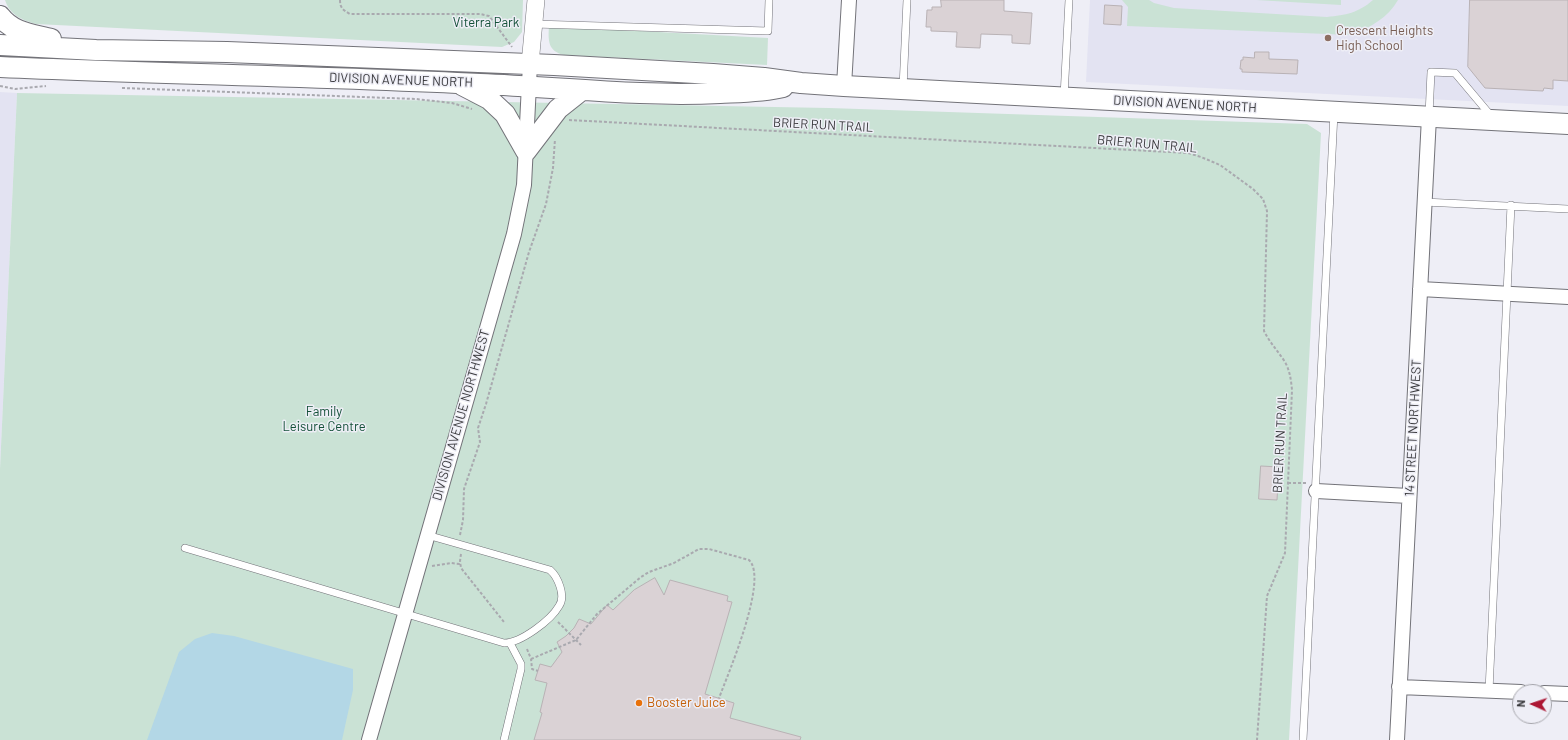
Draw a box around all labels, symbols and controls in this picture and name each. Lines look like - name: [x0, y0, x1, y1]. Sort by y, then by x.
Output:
- park label: Viterra Park: [453, 15, 519, 31]
- place label: Crescent Heights High School: [1336, 23, 1433, 54]
- marker: Crescent Heights High School: [1323, 33, 1333, 43]
- street label: DIVISION AVENUE NORTH: [329, 70, 473, 90]
- street label: DIVISION AVENUE NORTH: [1113, 92, 1257, 116]
- street label: BRIER RUN TRAIL: [773, 115, 873, 135]
- street label: BRIER RUN TRAIL: [1096, 132, 1198, 156]
- street label: DIVISION AVENUE NORTHWEST: [429, 327, 493, 503]
- street label: 14 STREET NORTHWEST: [1402, 359, 1424, 497]
- street label: BRIER RUN TRAIL: [1270, 393, 1290, 493]
- park label: Family Leisure Centre: [282, 404, 366, 435]
- north arrow: [1512, 684, 1552, 724]
- place label: Booster Juice: [647, 695, 726, 711]
- marker: Booster Juice: [634, 698, 644, 708]
- text: N: [1514, 699, 1527, 707]

